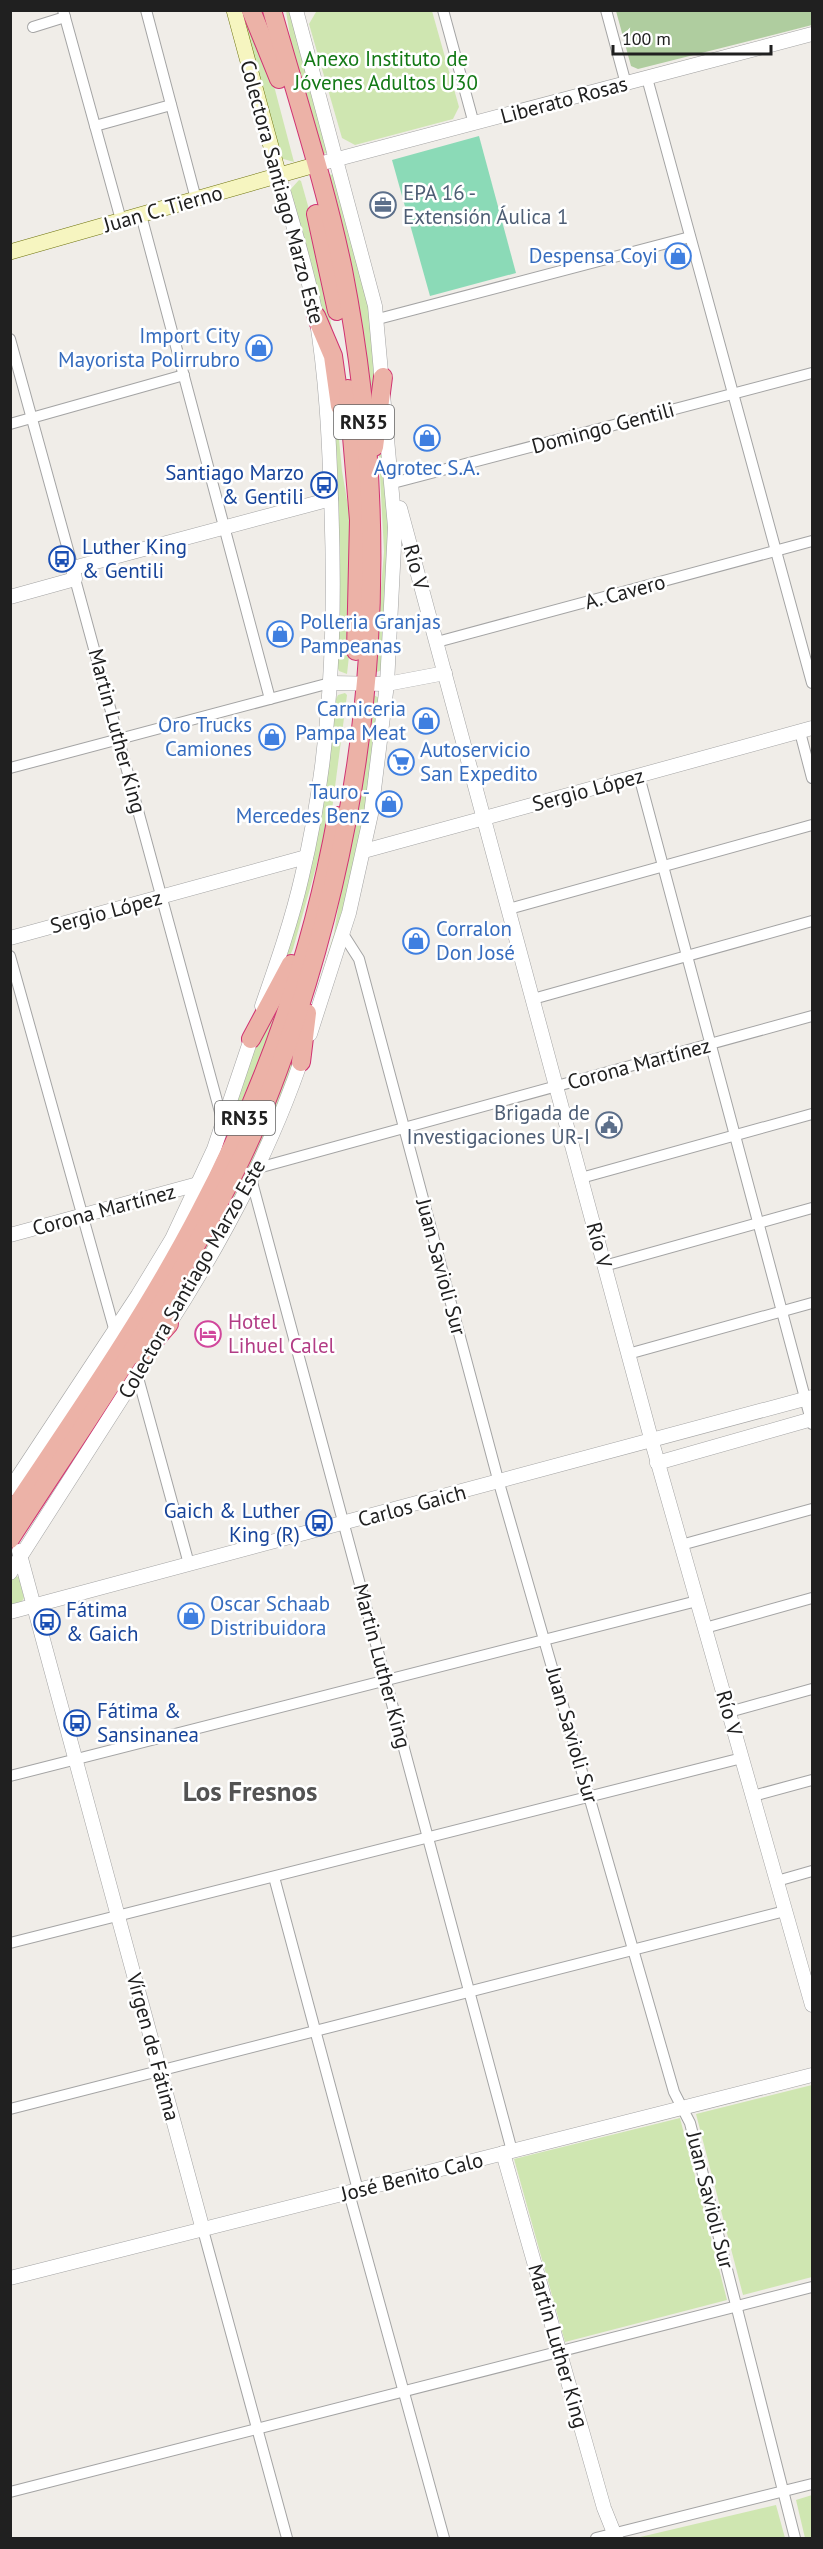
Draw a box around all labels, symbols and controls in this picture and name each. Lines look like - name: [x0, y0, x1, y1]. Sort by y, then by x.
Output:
- scale bar: [613, 18, 770, 56]
- text: 100 m: [622, 27, 671, 50]
- park label: Anexo Instituto de Jóvenes Adultos U30: [293, 45, 478, 96]
- street label: Colectora Santiago Marzo Este: [234, 57, 331, 327]
- street label: Liberato Rosas: [497, 70, 630, 129]
- street label: Juan C. Tierno: [99, 179, 225, 239]
- place label: EPA 16 - Extensión Áulica 1: [403, 179, 569, 230]
- office icon: EPA 16 - Extensión Áulica 1: [368, 190, 398, 220]
- shop icon: Despensa Coyi: [663, 241, 693, 271]
- place label: Despensa Coyi: [529, 242, 658, 269]
- place label: Import City Mayorista Polirrubro: [58, 322, 240, 373]
- shop icon: Import City Mayorista Polirrubro: [244, 333, 274, 363]
- street label: Domingo Gentili: [528, 395, 677, 460]
- road number: RN35: [334, 405, 394, 439]
- shop icon: Agrotec S.A.: [412, 423, 442, 453]
- place label: Agrotec S.A.: [374, 454, 480, 481]
- place label: Santiago Marzo & Gentili: [165, 459, 304, 510]
- bus stop icon: Santiago Marzo & Gentili: [309, 470, 339, 500]
- place label: Luther King & Gentili: [82, 533, 187, 584]
- street label: Río V: [397, 541, 436, 593]
- bus stop icon: Luther King & Gentili: [47, 544, 77, 574]
- street label: A. Cavero: [582, 568, 668, 615]
- place label: Polleria Granjas Pampeanas: [300, 608, 441, 659]
- shop icon: Polleria Granjas Pampeanas: [265, 619, 295, 649]
- street label: Martin Luther King: [82, 645, 152, 816]
- place label: Carniceria Pampa Meat: [295, 695, 406, 746]
- shop icon: Carniceria Pampa Meat: [411, 706, 441, 736]
- place label: Oro Trucks Camiones: [158, 711, 252, 762]
- shop icon: Oro Trucks Camiones: [257, 722, 287, 752]
- place label: Autoservicio San Expedito: [420, 736, 538, 787]
- supermarket icon: Autoservicio San Expedito: [386, 747, 416, 777]
- street label: Sergio López: [529, 762, 647, 817]
- place label: Tauro - Mercedes Benz: [236, 778, 370, 829]
- shop icon: Tauro - Mercedes Benz: [374, 789, 404, 819]
- street label: Sergio López: [47, 884, 165, 939]
- place label: Corralon Don José: [436, 915, 515, 966]
- shop icon: Corralon Don José: [401, 926, 431, 956]
- street label: Corona Martínez: [564, 1031, 713, 1096]
- place label: Brigada de Investigaciones UR-I: [407, 1099, 590, 1150]
- road number: RN35: [215, 1101, 275, 1135]
- public building icon: Brigada de Investigaciones UR-I: [594, 1110, 624, 1140]
- street label: Colectora Santiago Marzo Este: [112, 1154, 271, 1403]
- street label: Corona Martínez: [29, 1177, 178, 1242]
- street label: Juan Savioli Sur: [410, 1195, 473, 1338]
- street label: Río V: [580, 1219, 619, 1271]
- place label: Hotel Lihuel Calel: [228, 1308, 335, 1359]
- hotel icon: Hotel Lihuel Calel: [193, 1319, 223, 1349]
- street label: Carlos Gaich: [355, 1478, 469, 1533]
- place label: Gaich & Luther King (R): [164, 1497, 300, 1548]
- bus stop icon: Gaich & Luther King (R): [304, 1508, 334, 1538]
- street label: Martin Luther King: [347, 1580, 417, 1751]
- place label: Oscar Schaab Distribuidora: [210, 1590, 330, 1641]
- place label: Fátima & Gaich: [66, 1596, 139, 1647]
- shop icon: Oscar Schaab Distribuidora: [176, 1601, 206, 1631]
- bus stop icon: Fátima & Gaich: [32, 1607, 62, 1637]
- street label: Juan Savioli Sur: [540, 1663, 605, 1806]
- street label: Río V: [710, 1687, 749, 1739]
- place label: Fátima & Sansinanea: [97, 1697, 199, 1748]
- bus stop icon: Fátima & Sansinanea: [62, 1708, 92, 1738]
- district label: Los Fresnos: [183, 1774, 317, 1808]
- street label: Vírgen de Fátima: [121, 1969, 186, 2124]
- street label: Juan Savioli Sur: [680, 2127, 741, 2271]
- street label: José Benito Calo: [337, 2146, 486, 2207]
- street label: Martin Luther King: [522, 2261, 595, 2431]

